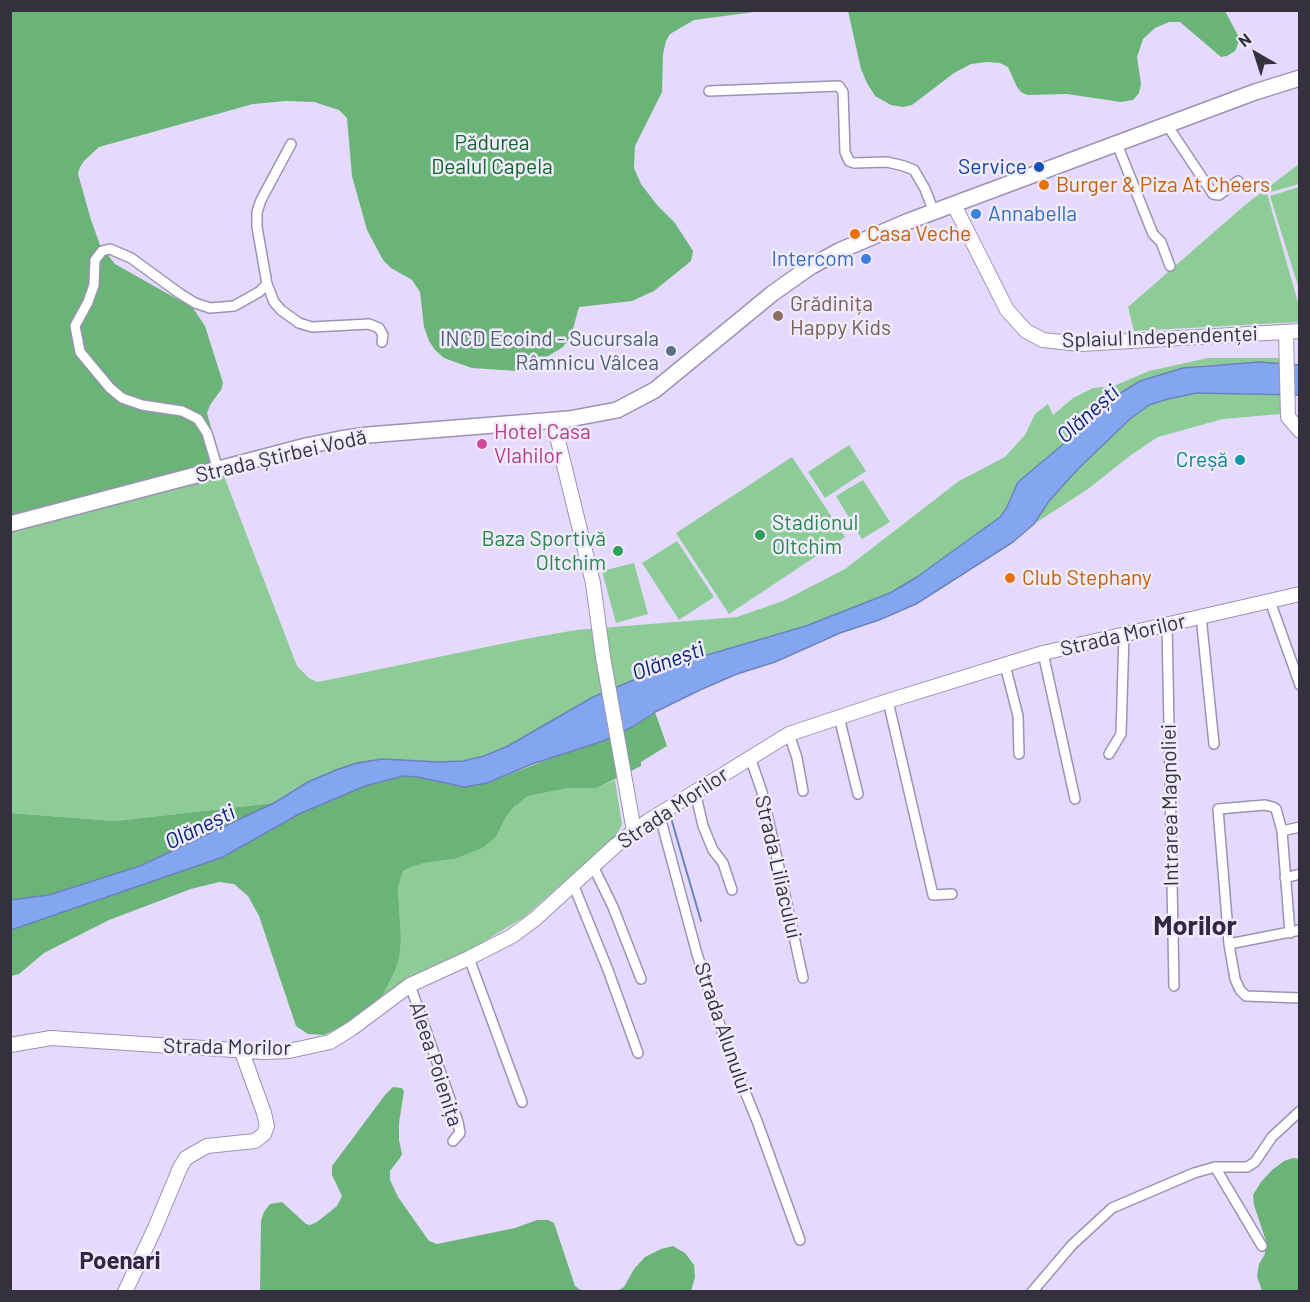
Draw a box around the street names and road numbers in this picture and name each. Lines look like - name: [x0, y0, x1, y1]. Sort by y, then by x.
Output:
- street label: Splaiul Independenței: [1062, 321, 1258, 353]
- street label: Strada Știrbei Vodă: [193, 424, 369, 488]
- street label: Strada Morilor: [1058, 608, 1188, 662]
- street label: Intrarea Magnoliei: [1156, 723, 1184, 887]
- street label: Strada Morilor: [613, 762, 733, 854]
- street label: Strada Liliacului: [749, 793, 807, 941]
- street label: Strada Alunului: [689, 959, 757, 1097]
- street label: Aleea Poienița: [404, 998, 468, 1130]
- street label: Strada Morilor: [163, 1033, 291, 1061]

